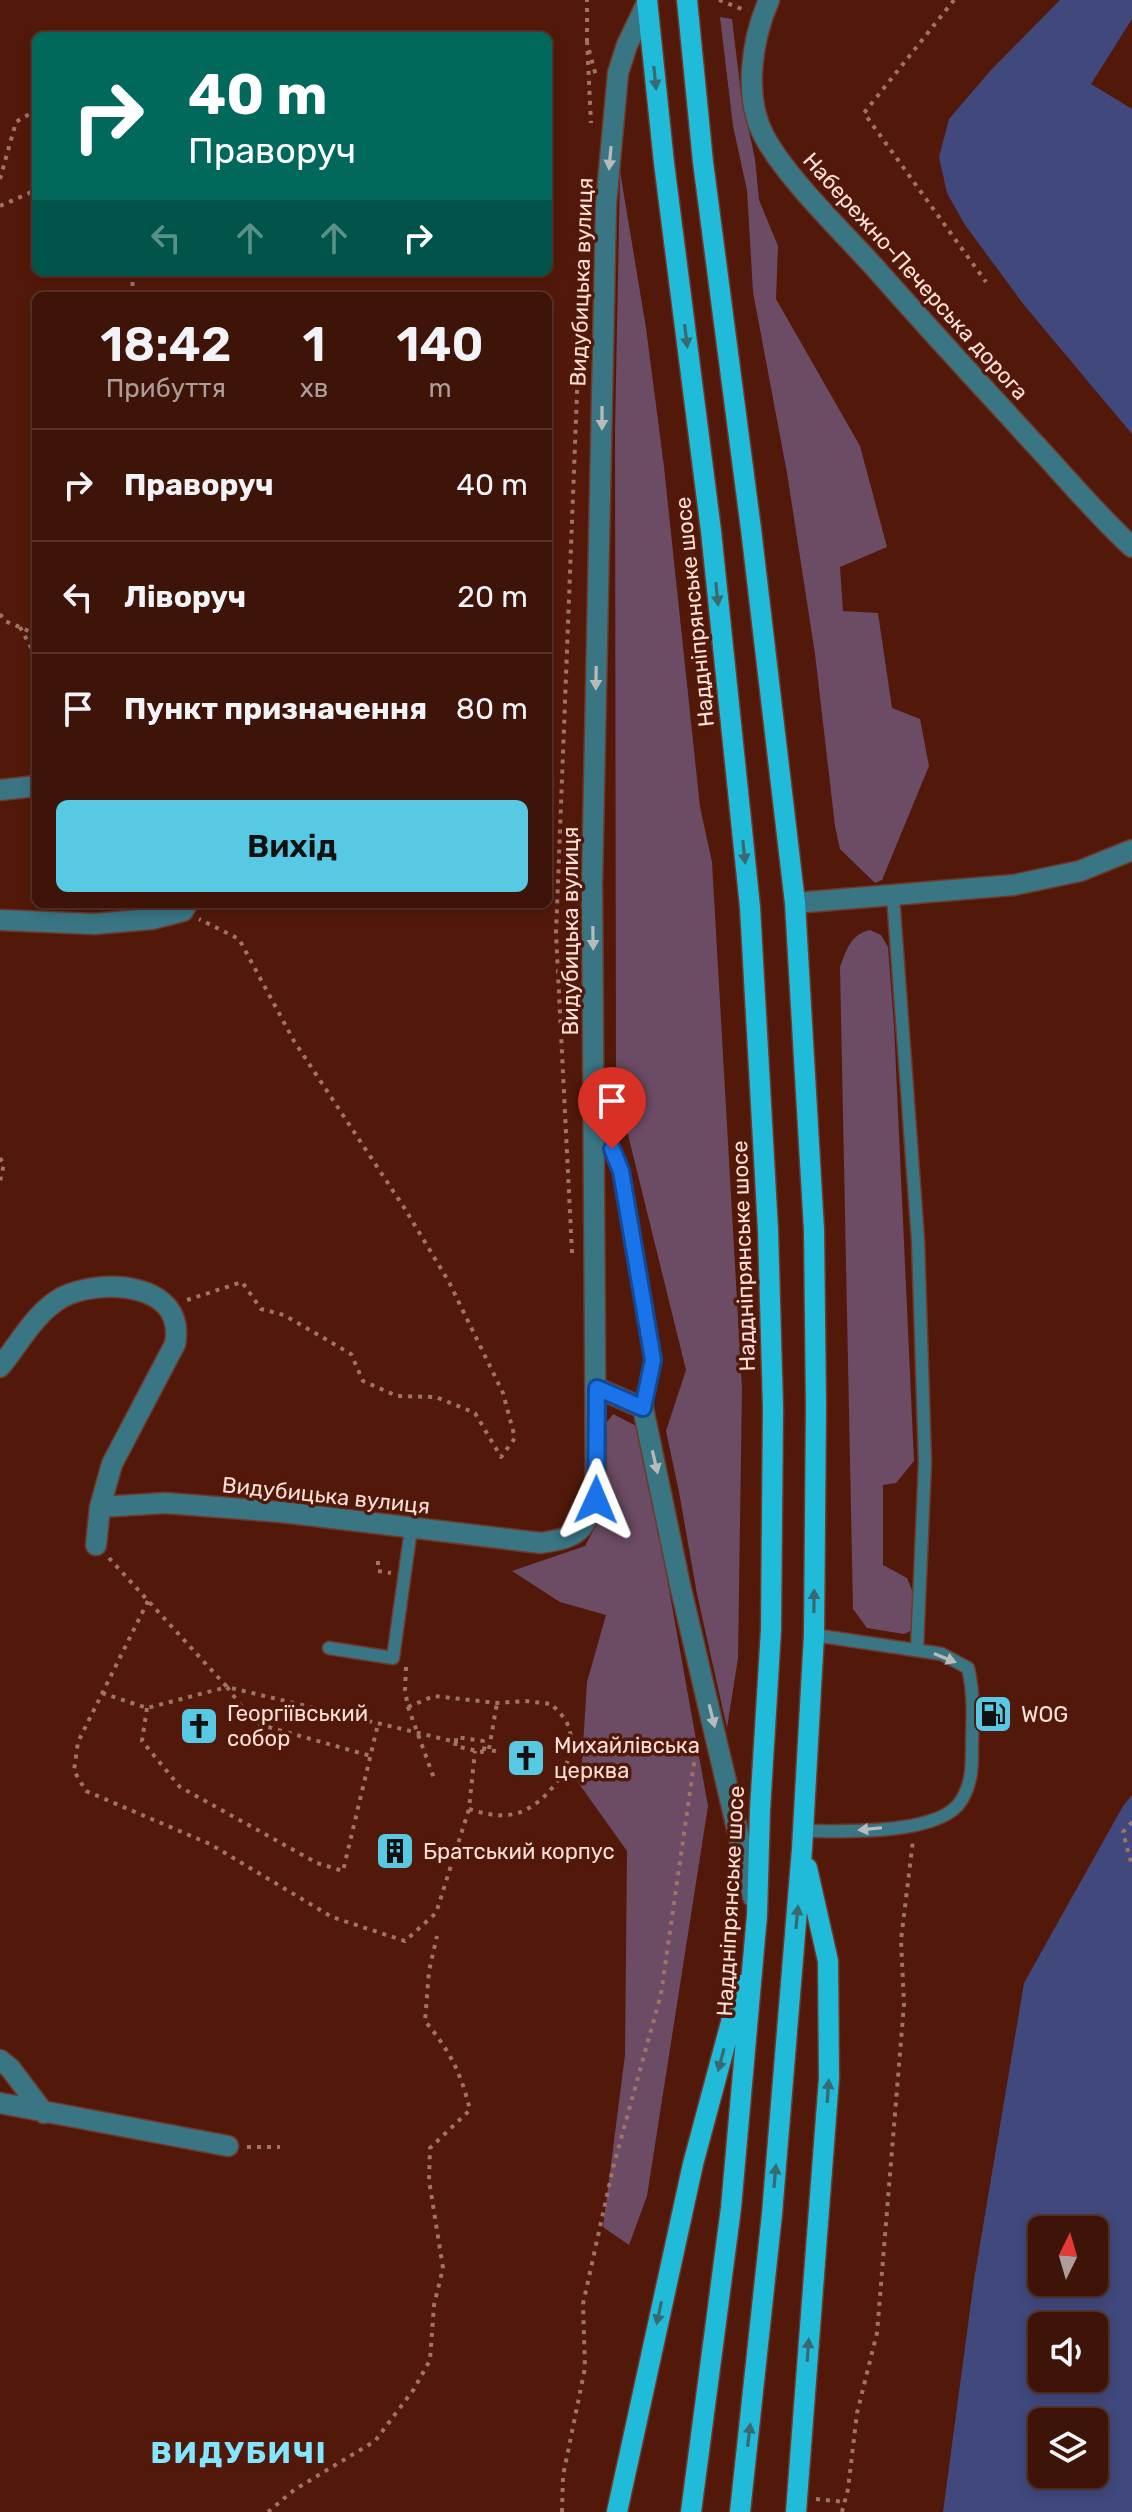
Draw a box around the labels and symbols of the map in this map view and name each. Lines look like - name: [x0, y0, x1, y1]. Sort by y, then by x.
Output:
- one-way arrow: [649, 65, 662, 90]
- one-way arrow: [603, 146, 616, 171]
- street label: Набережно-Печерська дорога: [797, 147, 1034, 406]
- street label: Видубицька вулиця: [564, 177, 599, 387]
- one-way arrow: [680, 324, 693, 349]
- one-way arrow: [596, 406, 608, 431]
- street label: Наддніпрянське шосе: [669, 496, 720, 728]
- one-way arrow: [711, 582, 724, 607]
- one-way arrow: [590, 666, 603, 691]
- street label: Видубицька вулиця: [557, 827, 584, 1035]
- one-way arrow: [738, 840, 751, 865]
- one-way arrow: [587, 926, 599, 951]
- pin: [578, 1067, 646, 1149]
- street label: Наддніпрянське шосе: [726, 1140, 761, 1372]
- one-way arrow: [649, 1450, 662, 1475]
- position arrow: [554, 1458, 638, 1542]
- street label: Видубицька вулиця: [221, 1471, 431, 1520]
- one-way arrow: [808, 1588, 820, 1613]
- one-way arrow: [934, 1651, 957, 1664]
- fuel station icon: WOG: [972, 1693, 1014, 1735]
- place label: Георгіївський собор: [227, 1700, 368, 1752]
- place label: WOG: [1021, 1701, 1068, 1728]
- one-way arrow: [706, 1703, 719, 1728]
- church icon: Георгіївський собор: [178, 1705, 220, 1747]
- place label: Михайлівська церква: [554, 1732, 700, 1784]
- church icon: Михайлівська церква: [505, 1737, 547, 1779]
- street label: Наддніпрянське шосе: [711, 1785, 750, 2017]
- one-way arrow: [857, 1823, 882, 1836]
- building icon: Братський корпус: [374, 1830, 416, 1872]
- place label: Братський корпус: [423, 1838, 615, 1865]
- one-way arrow: [791, 1904, 804, 1929]
- one-way arrow: [714, 2048, 726, 2073]
- one-way arrow: [822, 2078, 835, 2103]
- one-way arrow: [769, 2163, 782, 2188]
- north arrow: [1028, 2216, 1108, 2296]
- one-way arrow: [652, 2300, 665, 2325]
- one-way arrow: [802, 2338, 815, 2363]
- one-way arrow: [743, 2422, 756, 2447]
- district label: ВИДУБИЧІ: [150, 2435, 328, 2471]

